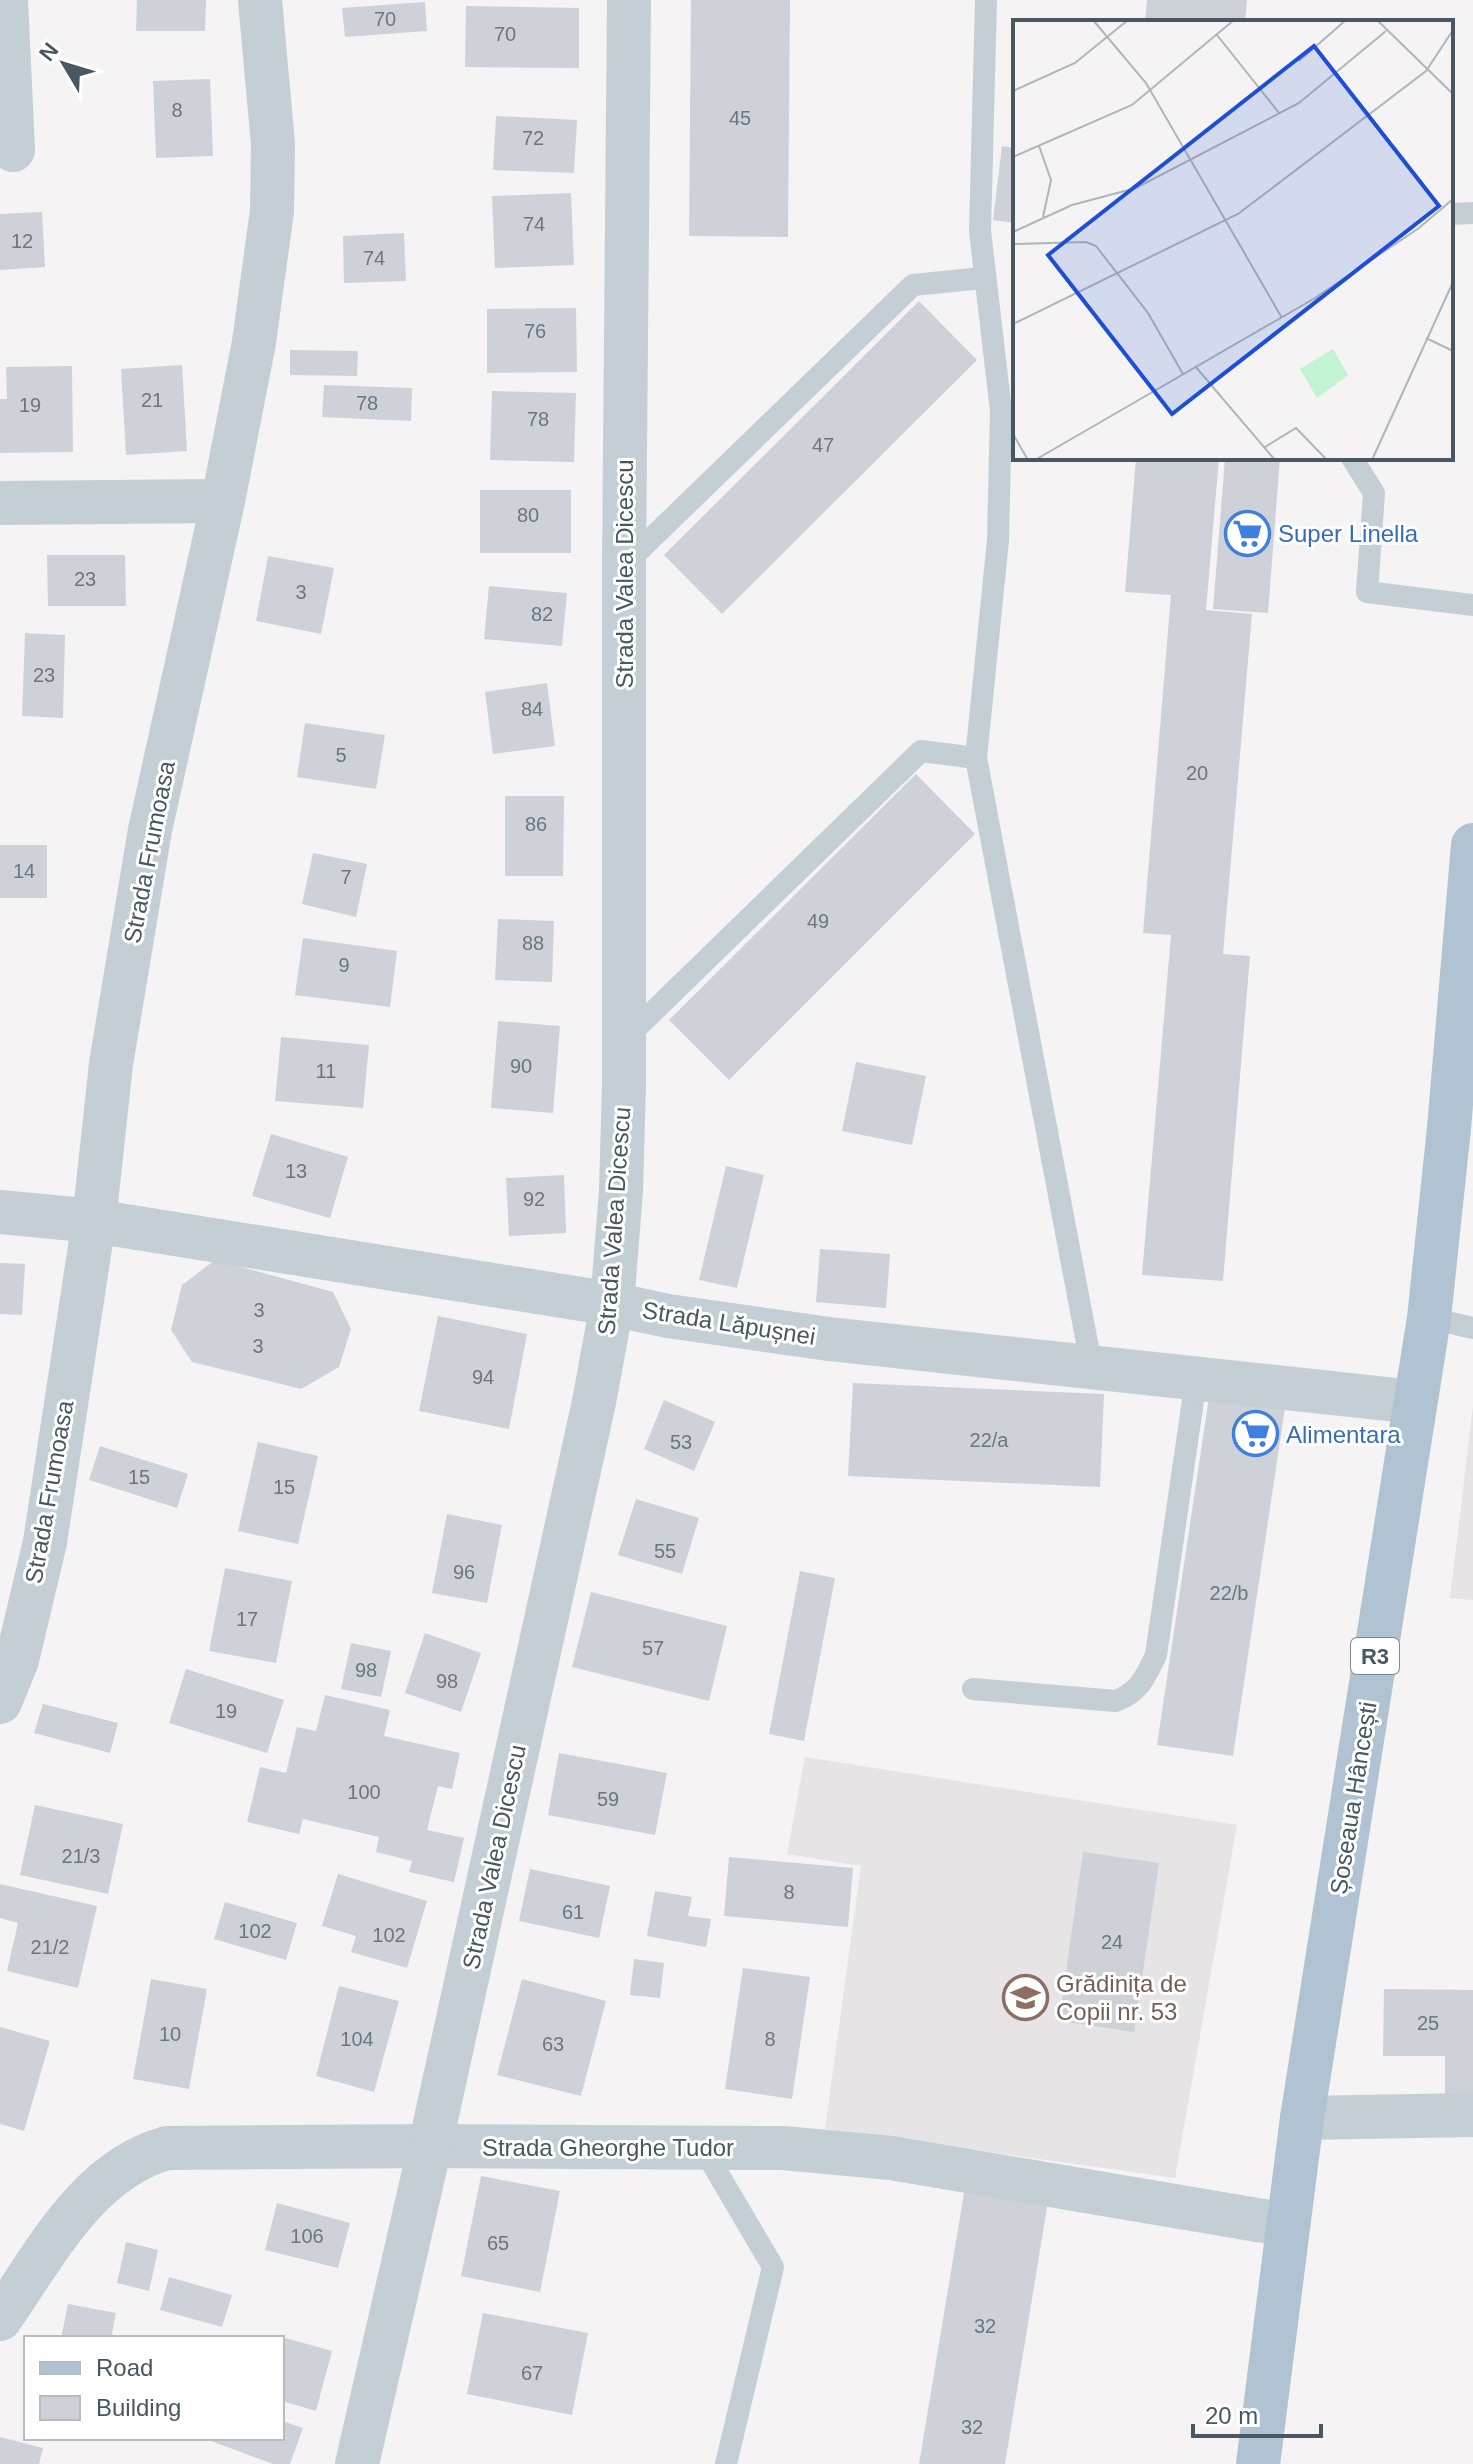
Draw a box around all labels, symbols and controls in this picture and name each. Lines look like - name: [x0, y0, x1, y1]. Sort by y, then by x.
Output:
- house number: 70: [374, 8, 396, 30]
- inset map: [1013, 20, 1453, 460]
- house number: 70: [494, 23, 516, 45]
- north arrow: [24, 24, 104, 104]
- text: N: [34, 38, 63, 66]
- house number: 8: [171, 99, 183, 121]
- house number: 45: [729, 107, 751, 129]
- house number: 72: [522, 127, 544, 149]
- house number: 74: [523, 213, 545, 235]
- house number: 12: [11, 230, 33, 252]
- house number: 74: [363, 247, 385, 269]
- house number: 76: [524, 320, 546, 342]
- house number: 21: [141, 389, 163, 411]
- house number: 78: [356, 392, 378, 414]
- house number: 19: [19, 394, 41, 416]
- house number: 78: [527, 408, 549, 430]
- house number: 47: [812, 434, 834, 456]
- street label: Strada Valea Dicescu: [611, 459, 638, 689]
- house number: 80: [517, 504, 539, 526]
- supermarket icon: Super Linella: [1223, 509, 1271, 557]
- place label: Super Linella: [1278, 520, 1419, 547]
- house number: 23: [74, 568, 96, 590]
- house number: 3: [295, 581, 307, 603]
- house number: 82: [531, 603, 553, 625]
- house number: 23: [33, 664, 55, 686]
- house number: 84: [521, 698, 543, 720]
- house number: 5: [335, 744, 347, 766]
- street label: Strada Frumoasa: [118, 758, 180, 946]
- house number: 20: [1186, 762, 1208, 784]
- house number: 86: [525, 813, 547, 835]
- house number: 14: [13, 860, 35, 882]
- house number: 7: [340, 866, 352, 888]
- house number: 49: [807, 910, 829, 932]
- house number: 88: [522, 932, 544, 954]
- house number: 9: [338, 954, 350, 976]
- house number: 90: [510, 1055, 532, 1077]
- house number: 11: [316, 1060, 336, 1082]
- street label: Strada Valea Dicescu: [593, 1106, 635, 1336]
- house number: 13: [285, 1160, 307, 1182]
- house number: 92: [523, 1188, 545, 1210]
- street label: Strada Lăpușnei: [641, 1296, 817, 1350]
- house number: 3: [253, 1299, 265, 1321]
- house number: 3: [252, 1335, 264, 1357]
- house number: 94: [472, 1366, 494, 1388]
- street label: Strada Frumoasa: [20, 1398, 79, 1586]
- supermarket icon: Alimentara: [1231, 1410, 1279, 1458]
- place label: Alimentara: [1286, 1421, 1401, 1448]
- house number: 22/a: [970, 1429, 1009, 1451]
- house number: 53: [670, 1431, 692, 1453]
- house number: 15: [128, 1466, 150, 1488]
- house number: 15: [273, 1476, 295, 1498]
- house number: 55: [654, 1540, 676, 1562]
- house number: 96: [453, 1561, 475, 1583]
- house number: 22/b: [1210, 1582, 1248, 1604]
- house number: 17: [236, 1608, 258, 1630]
- house number: 57: [642, 1637, 664, 1659]
- road number: R3: [1351, 1638, 1399, 1674]
- house number: 98: [355, 1659, 377, 1681]
- house number: 98: [436, 1670, 458, 1692]
- house number: 19: [215, 1700, 237, 1722]
- street label: Șoseaua Hâncești: [1324, 1700, 1382, 1896]
- street label: Strada Valea Dicescu: [457, 1742, 531, 1972]
- house number: 100: [347, 1781, 381, 1803]
- house number: 59: [597, 1788, 619, 1810]
- house number: 21/3: [62, 1845, 100, 1867]
- house number: 8: [783, 1881, 795, 1903]
- house number: 61: [562, 1901, 584, 1923]
- house number: 102: [238, 1920, 272, 1942]
- house number: 102: [372, 1924, 406, 1946]
- house number: 24: [1101, 1931, 1123, 1953]
- house number: 21/2: [31, 1936, 69, 1958]
- place label: Grădinița de Copii nr. 53: [1056, 1970, 1187, 2025]
- school or university icon: Grădinița de Copii nr. 53: [1001, 1973, 1049, 2021]
- house number: 25: [1417, 2012, 1439, 2034]
- house number: 10: [159, 2023, 181, 2045]
- house number: 104: [340, 2028, 374, 2050]
- house number: 8: [764, 2028, 776, 2050]
- house number: 63: [542, 2033, 564, 2055]
- street label: Strada Gheorghe Tudor: [482, 2134, 734, 2161]
- house number: 106: [290, 2225, 324, 2247]
- house number: 65: [487, 2232, 509, 2254]
- house number: 32: [974, 2315, 996, 2337]
- legend: [24, 2336, 284, 2440]
- text: Road: [96, 2354, 153, 2381]
- house number: 67: [521, 2362, 543, 2384]
- scale bar: [1193, 2388, 1321, 2438]
- text: Building: [96, 2394, 181, 2421]
- text: 20 m: [1205, 2402, 1258, 2429]
- house number: 32: [961, 2416, 983, 2438]

